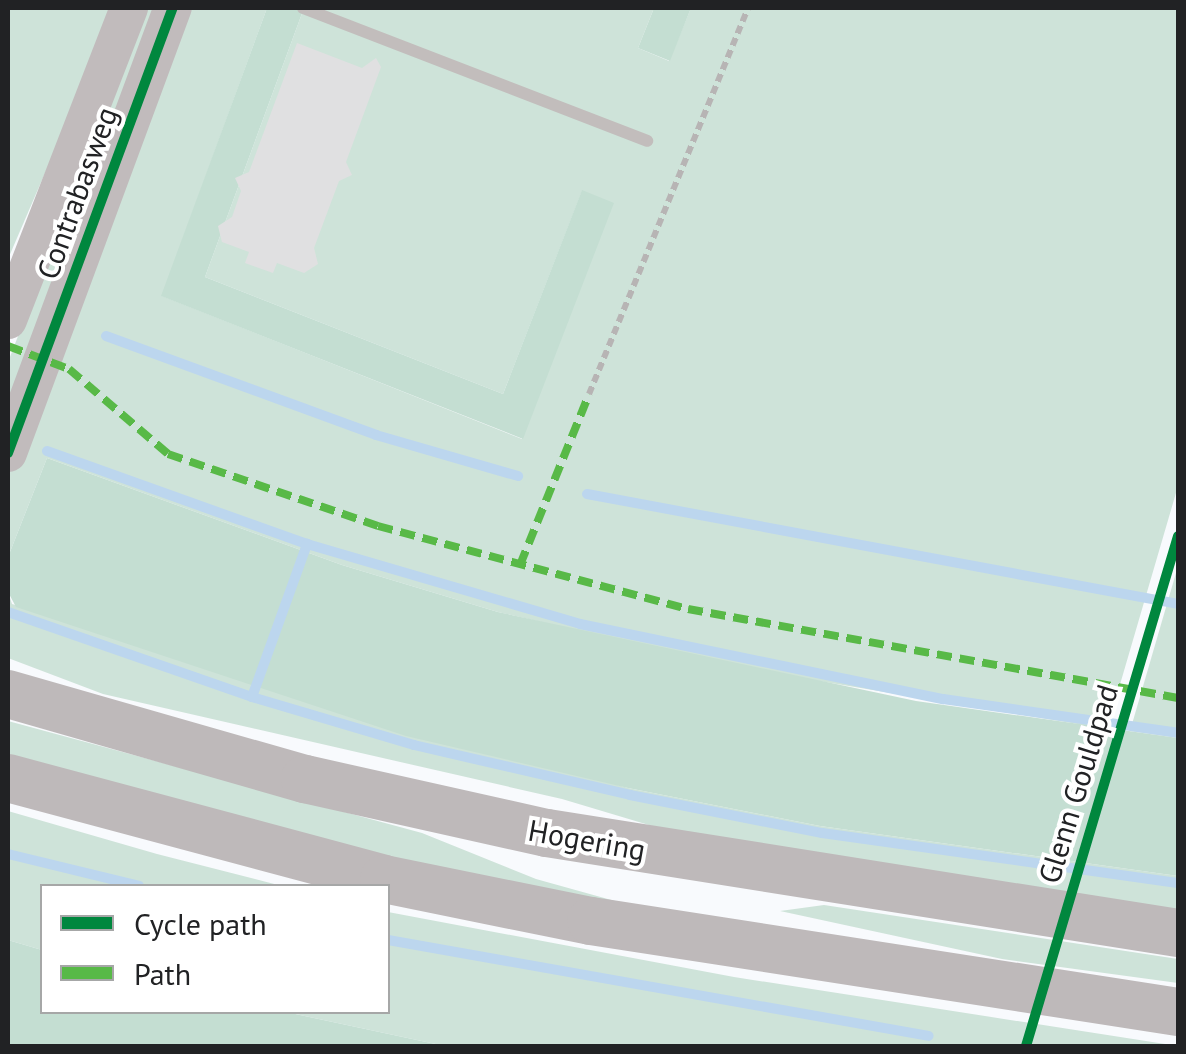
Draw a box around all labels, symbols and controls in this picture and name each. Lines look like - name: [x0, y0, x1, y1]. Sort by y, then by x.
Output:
- street label: Contrabasweg: [29, 102, 125, 284]
- street label: Glenn Gouldpad: [1031, 680, 1125, 888]
- street label: Hogering: [526, 812, 648, 868]
- legend: [40, 884, 390, 1014]
- text: Cycle path: [134, 904, 267, 943]
- text: Path: [134, 954, 191, 993]

